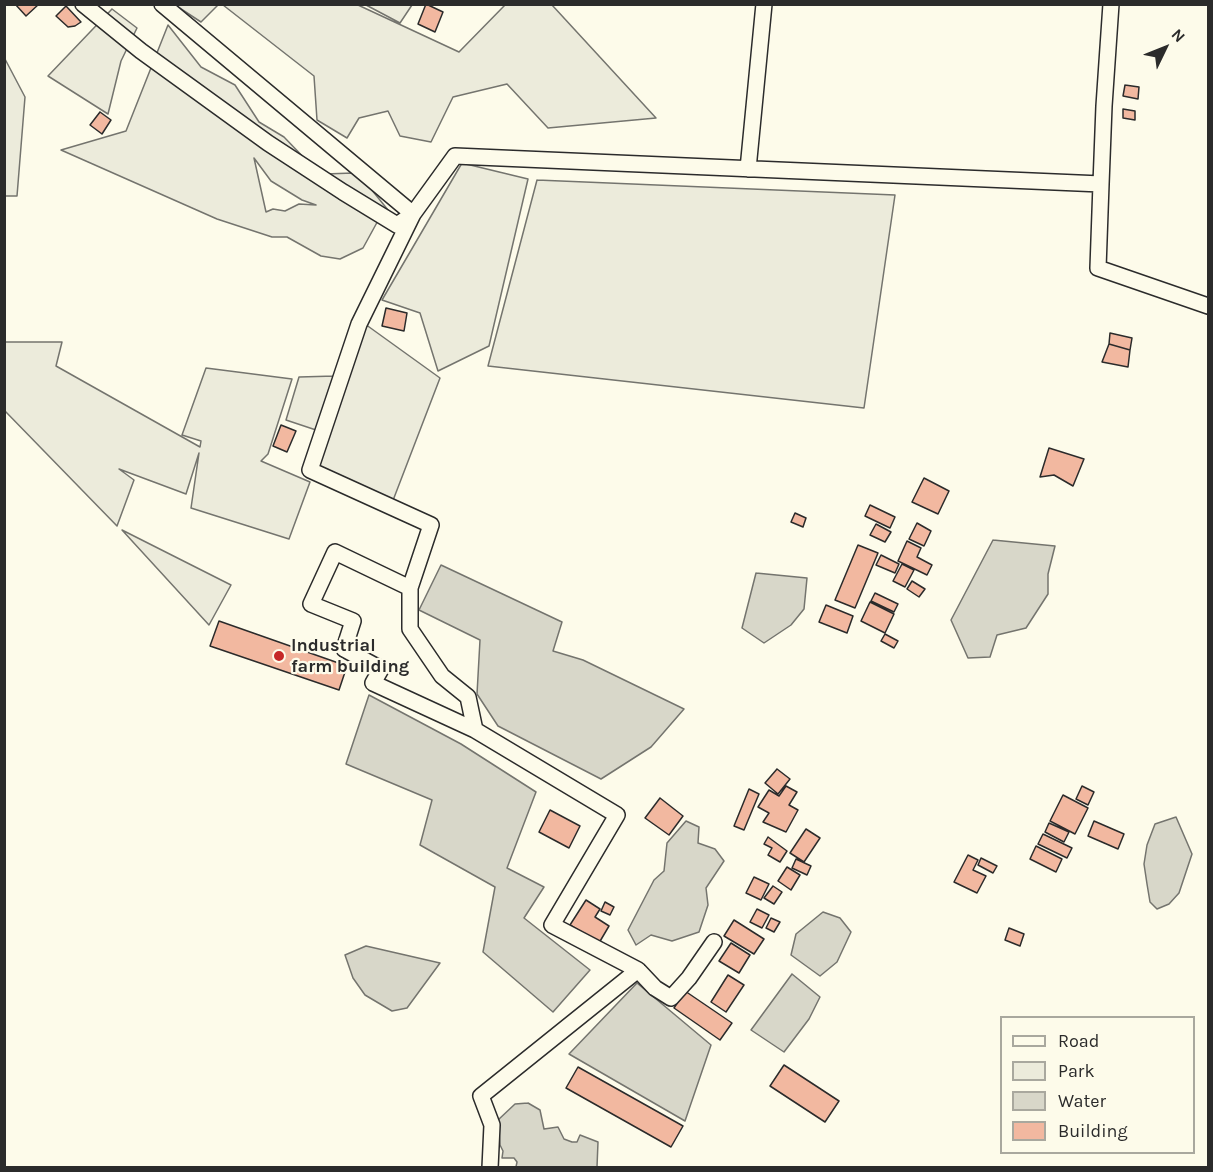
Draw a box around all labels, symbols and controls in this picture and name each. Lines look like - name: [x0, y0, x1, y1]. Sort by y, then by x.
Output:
- north arrow: [1135, 18, 1195, 78]
- text: N: [1168, 25, 1189, 46]
- place label: Industrial farm building: [291, 635, 409, 678]
- marker: Industrial farm building: [272, 649, 286, 663]
- legend: [1000, 1016, 1195, 1154]
- text: Road: [1058, 1030, 1099, 1052]
- text: Park: [1058, 1060, 1095, 1082]
- text: Water: [1058, 1090, 1106, 1112]
- text: Building: [1058, 1120, 1128, 1142]

